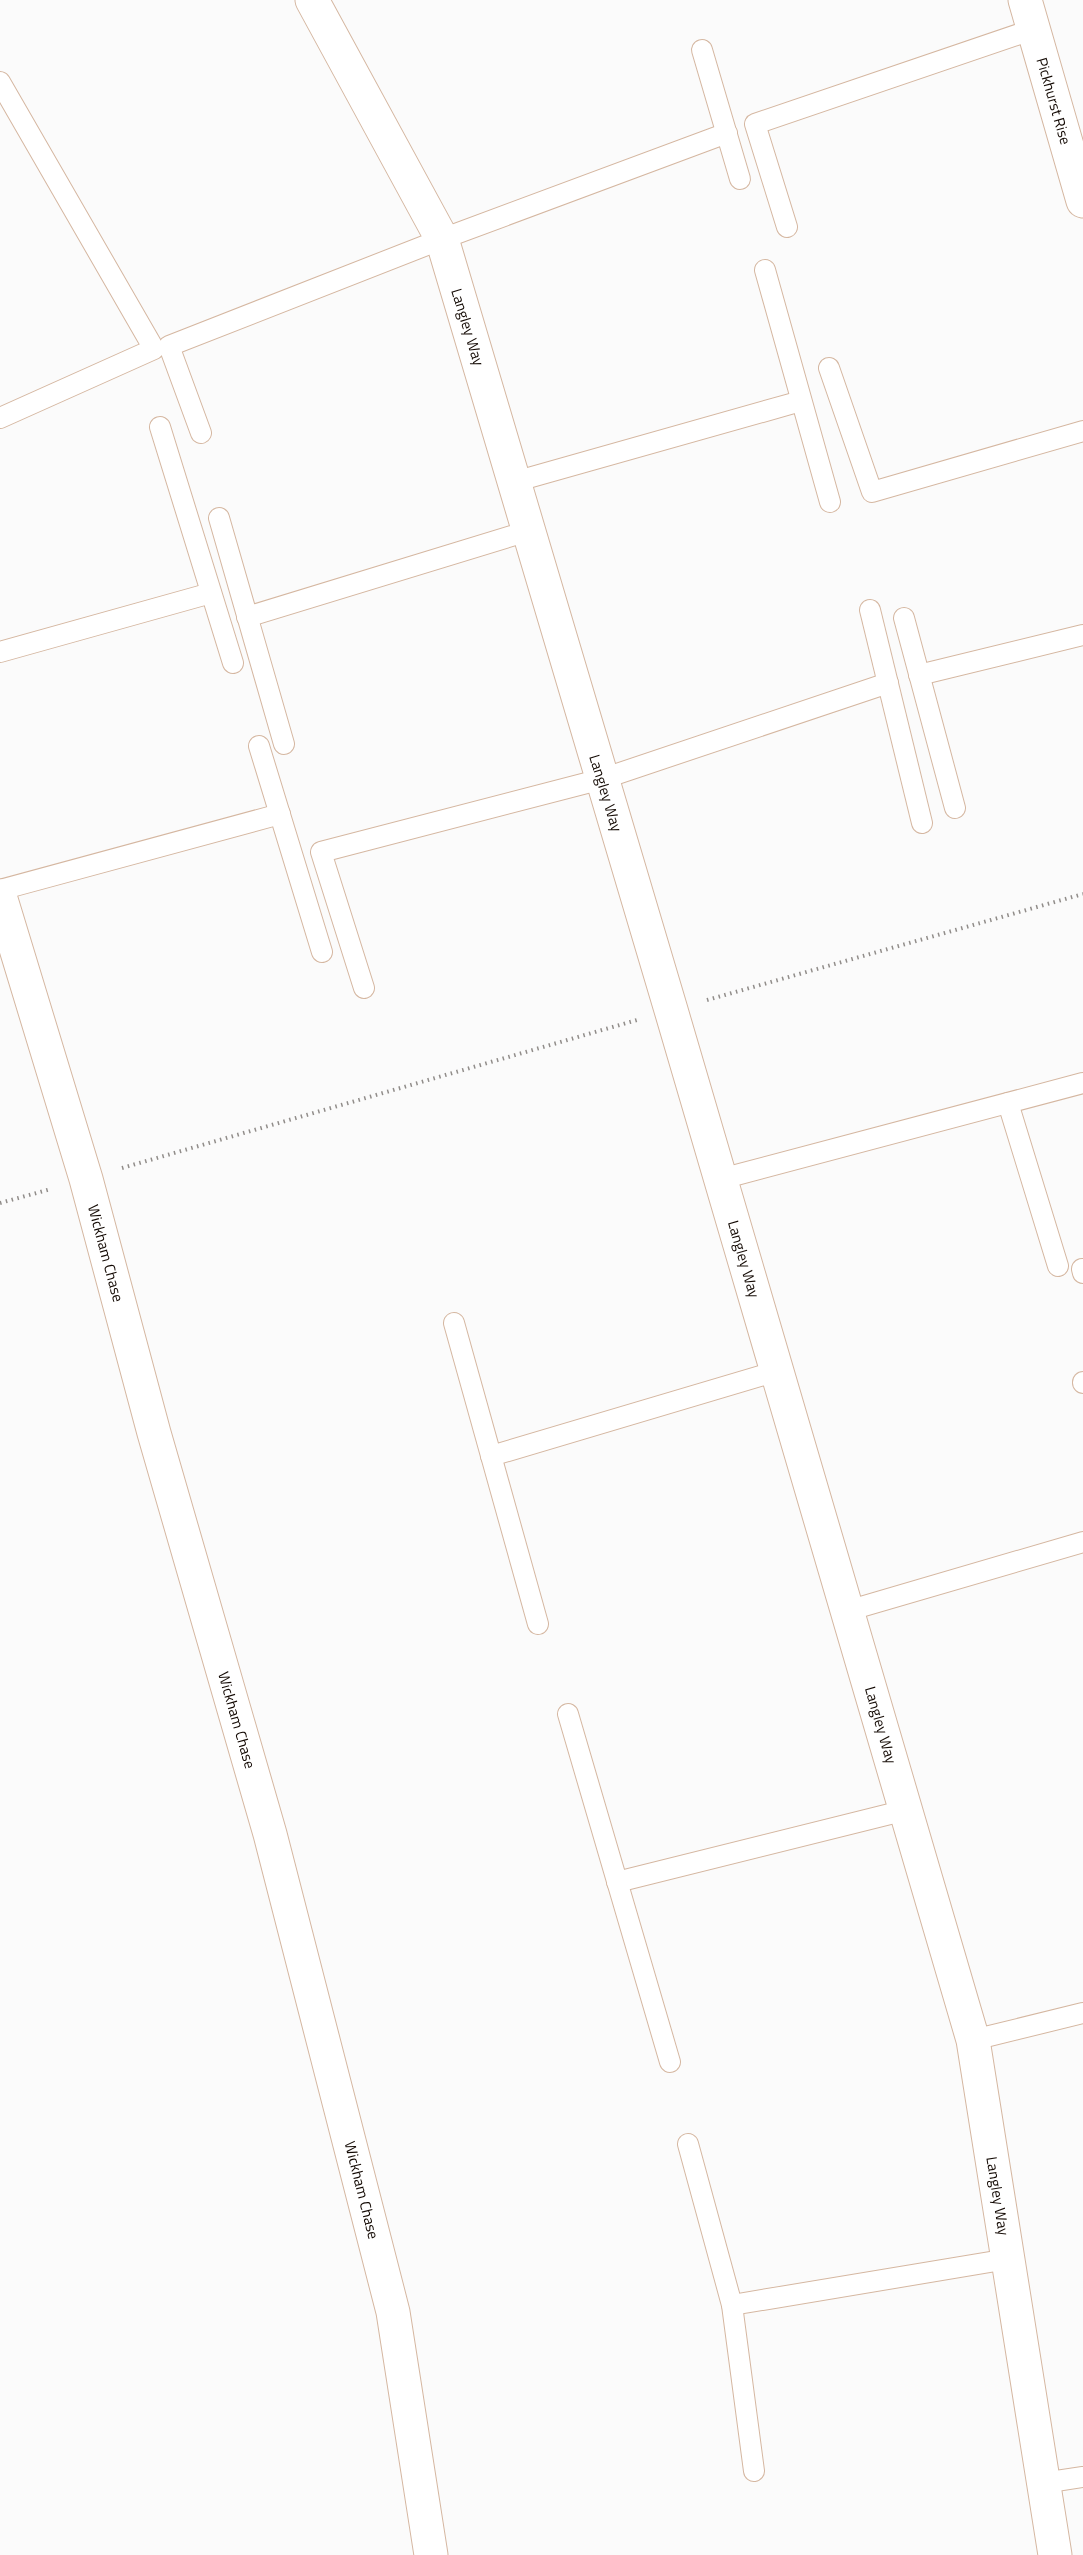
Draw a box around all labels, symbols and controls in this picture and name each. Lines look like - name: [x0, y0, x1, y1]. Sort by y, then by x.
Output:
- street label: Pickhurst Rise: [1031, 55, 1077, 147]
- street label: Langley Way: [445, 286, 491, 368]
- street label: Langley Way: [583, 752, 629, 834]
- street label: Wickham Chase: [82, 1202, 130, 1304]
- street label: Langley Way: [722, 1218, 766, 1300]
- street label: Wickham Chase: [212, 1669, 262, 1771]
- street label: Langley Way: [859, 1684, 903, 1766]
- street label: Wickham Chase: [339, 2139, 385, 2241]
- street label: Langley Way: [980, 2155, 1016, 2237]

